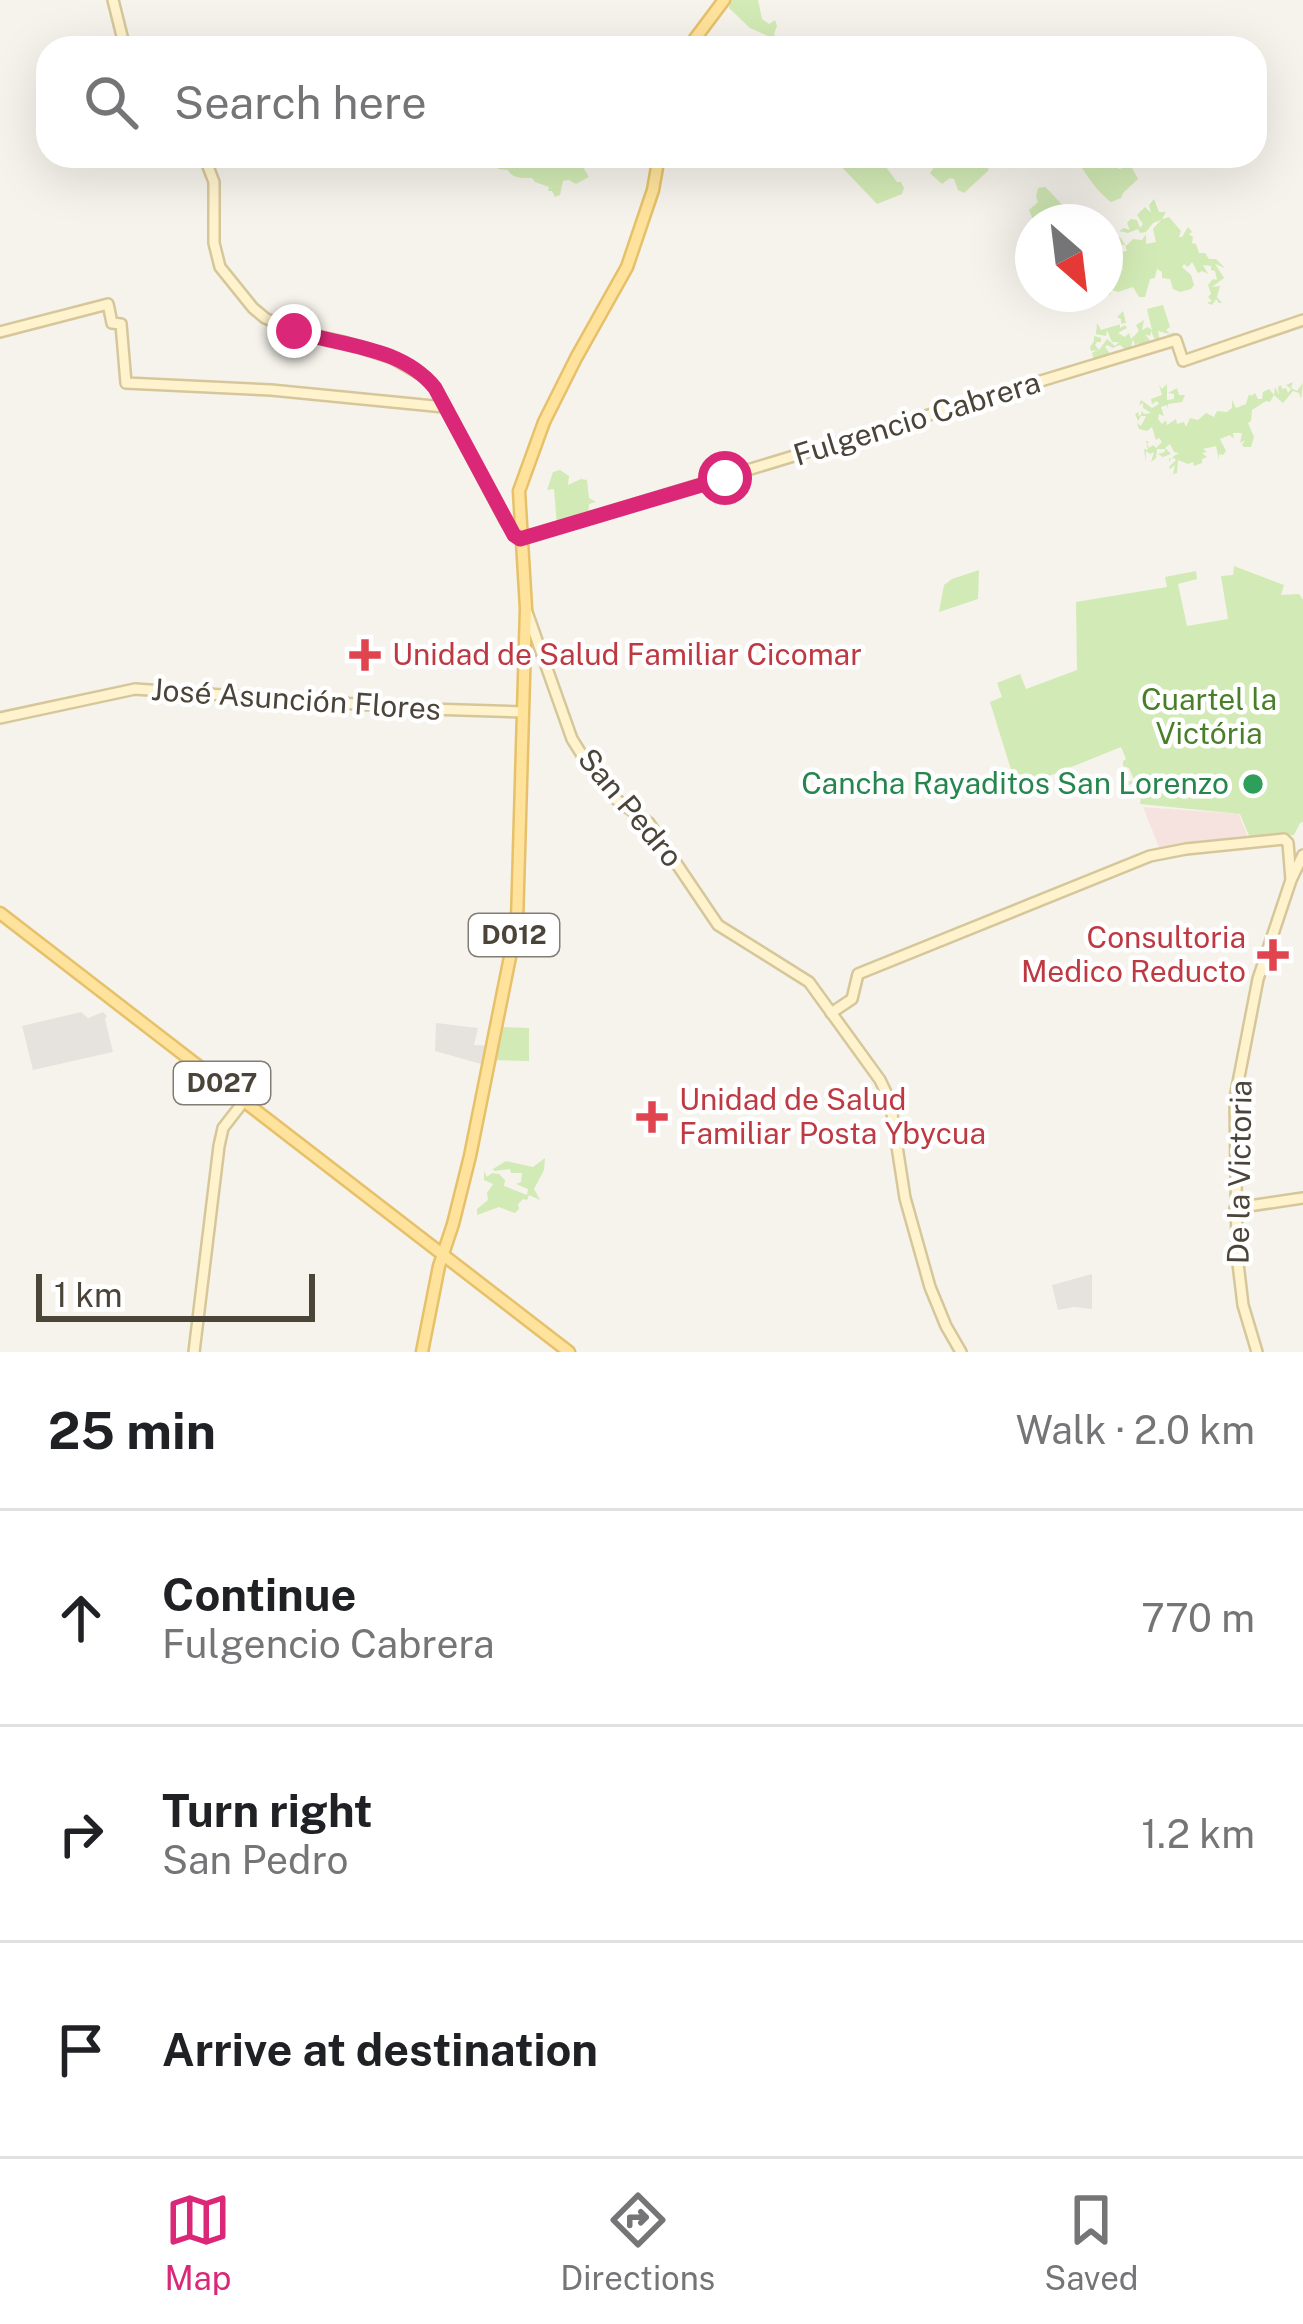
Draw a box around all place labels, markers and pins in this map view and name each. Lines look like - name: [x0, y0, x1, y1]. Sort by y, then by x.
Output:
- place label: Unidad de Salud Familiar Cicomar: [392, 636, 862, 672]
- marker: Unidad de Salud Familiar Cicomar: [349, 639, 381, 671]
- place label: Cancha Rayaditos San Lorenzo: [801, 765, 1229, 801]
- marker: Cancha Rayaditos San Lorenzo: [1240, 771, 1266, 797]
- place label: Consultoria Medico Reducto: [1021, 919, 1246, 989]
- marker: Consultoria Medico Reducto: [1257, 939, 1289, 971]
- place label: Unidad de Salud Familiar Posta Ybycua: [679, 1081, 986, 1151]
- marker: Unidad de Salud Familiar Posta Ybycua: [636, 1101, 668, 1133]

